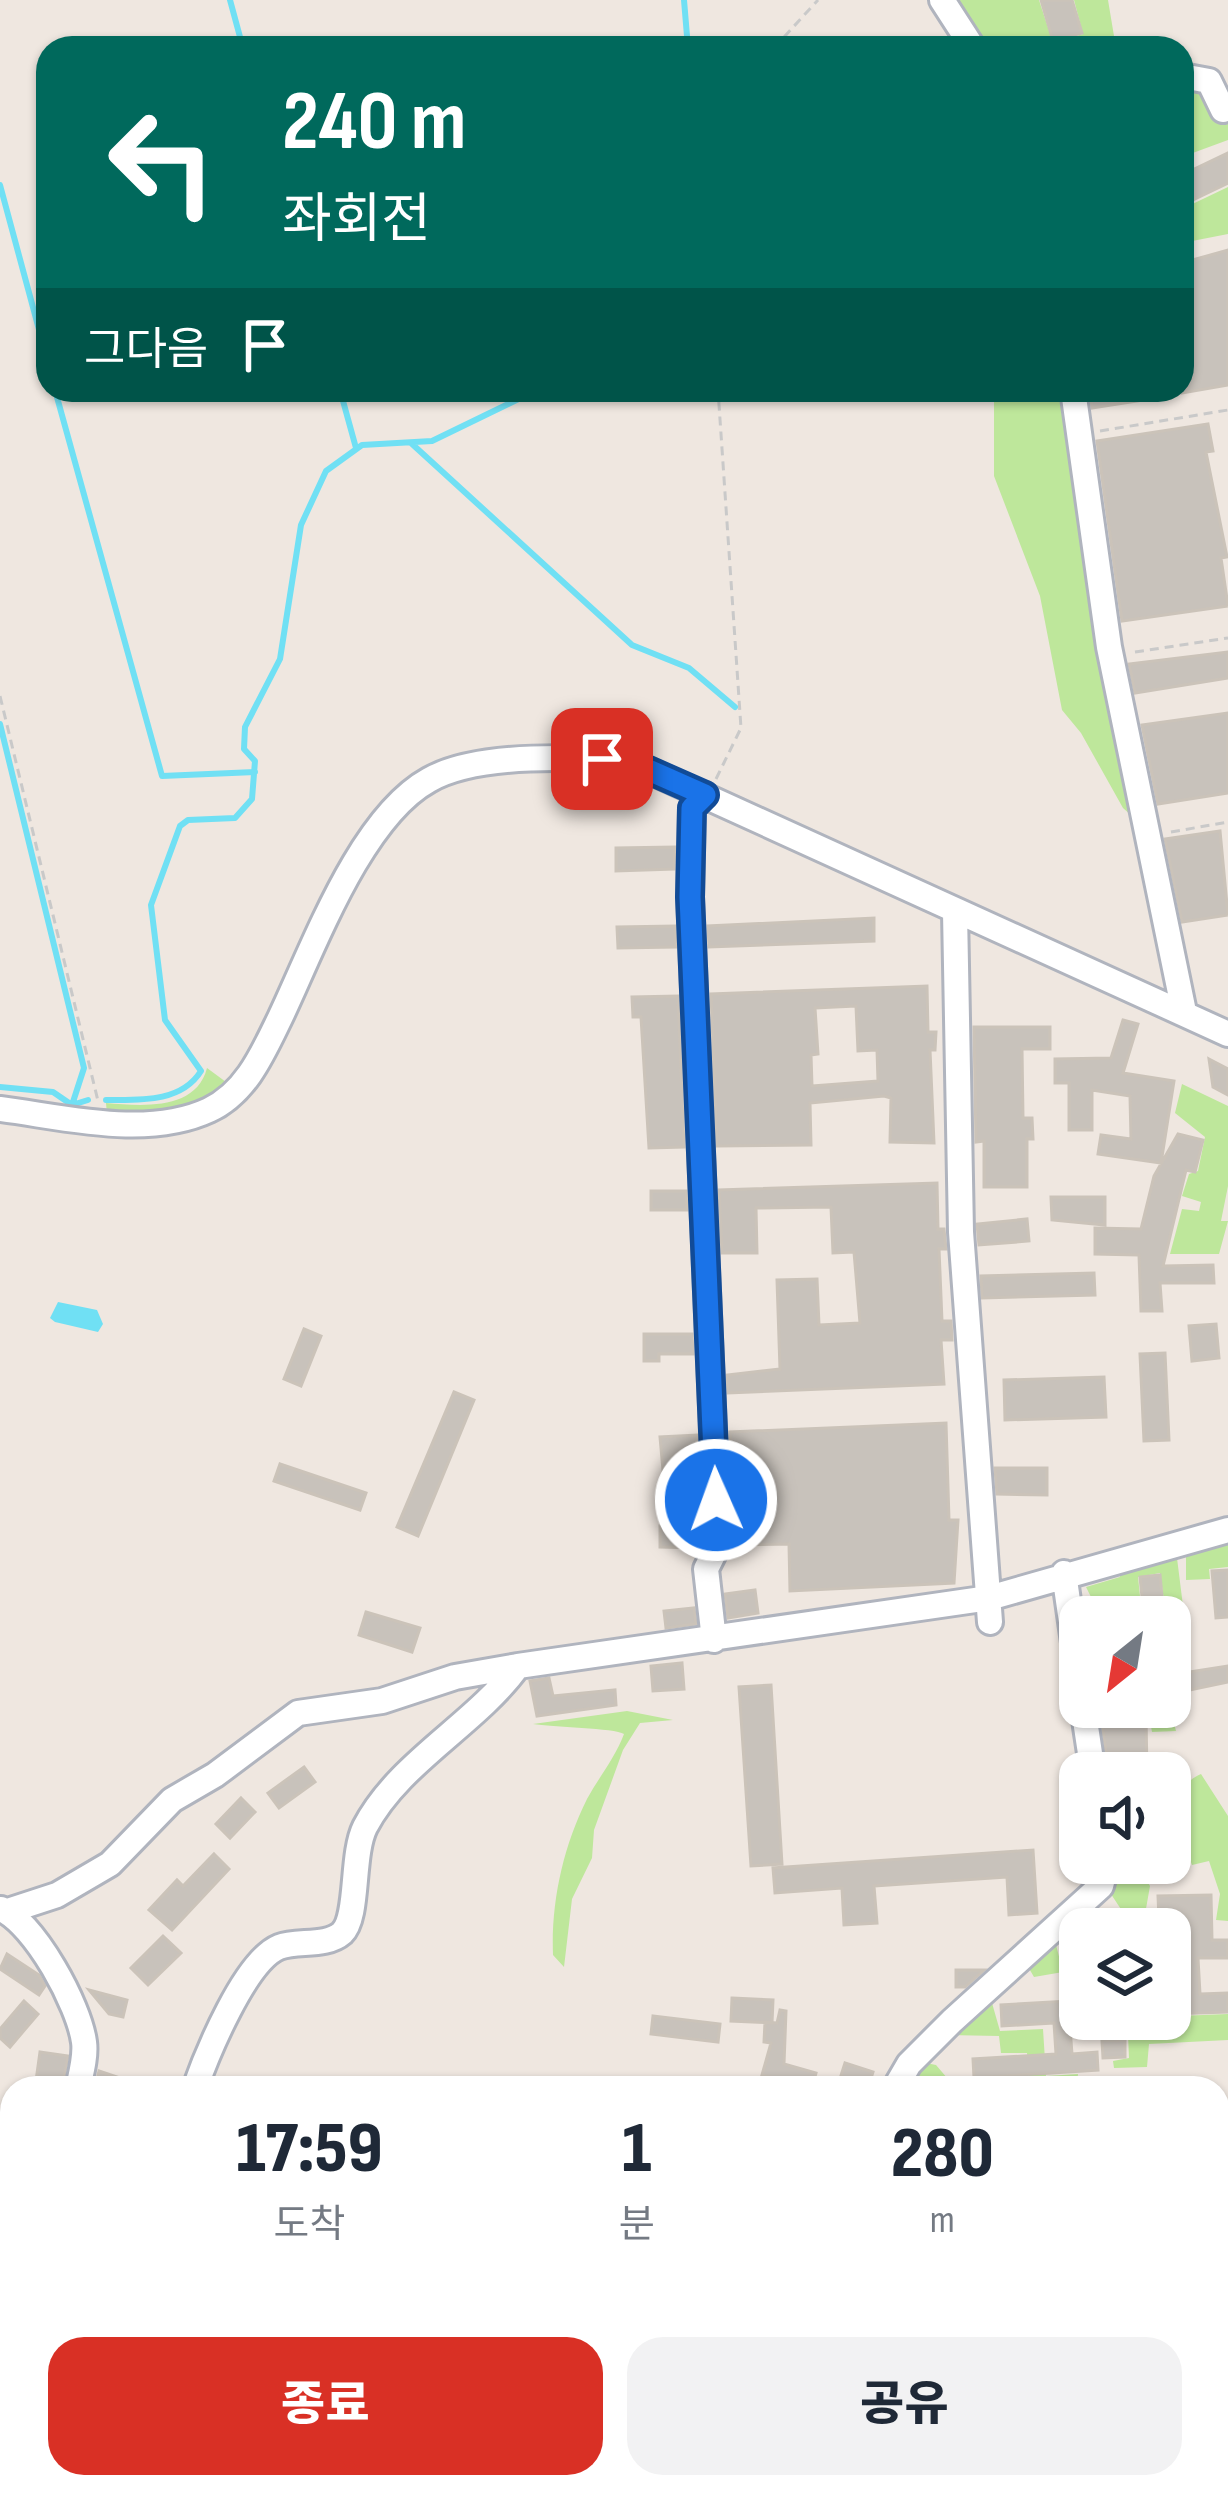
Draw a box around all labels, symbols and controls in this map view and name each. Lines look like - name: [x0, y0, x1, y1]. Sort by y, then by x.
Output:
- text: 240 m: [282, 72, 466, 173]
- icon: left: [84, 84, 240, 240]
- text: 좌회전: [282, 188, 431, 253]
- icon: arrive: [232, 312, 298, 378]
- text: 그다음: [84, 323, 208, 378]
- pin: [551, 708, 653, 810]
- icon: arrive: [569, 726, 635, 792]
- position arrow: [653, 1437, 779, 1563]
- north arrow: [1059, 1596, 1191, 1728]
- map controls: [1059, 1596, 1191, 2040]
- button: sound: [1059, 1752, 1191, 1884]
- button: layers: [1059, 1908, 1191, 2040]
- text: 17:59: [236, 2106, 383, 2193]
- text: 1: [622, 2106, 652, 2193]
- text: 280: [891, 2111, 994, 2198]
- text: m: [930, 2197, 955, 2244]
- text: 도착: [274, 2202, 345, 2249]
- text: 분: [619, 2202, 655, 2249]
- button: 종료: [48, 2337, 603, 2475]
- button: 공유: [627, 2337, 1182, 2475]

